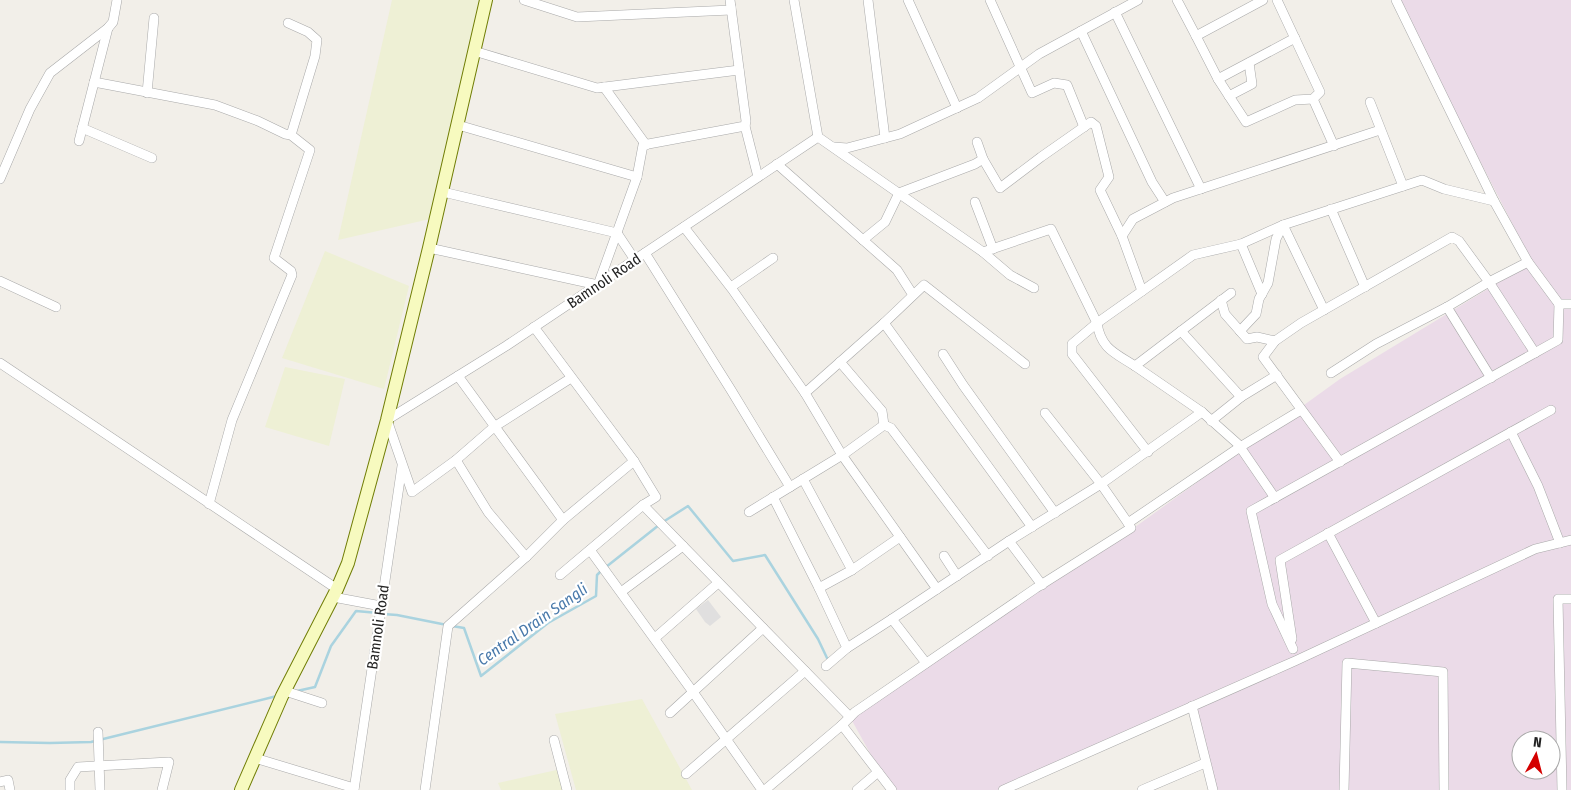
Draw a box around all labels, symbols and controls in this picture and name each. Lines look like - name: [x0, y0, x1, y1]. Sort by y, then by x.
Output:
- street label: Bamnoli Road: [564, 250, 644, 312]
- water label: Central Drain Sangli: [474, 579, 591, 670]
- street label: Bamnoli Road: [363, 584, 393, 670]
- north arrow: [1511, 730, 1561, 780]
- text: N: [1532, 734, 1543, 752]

